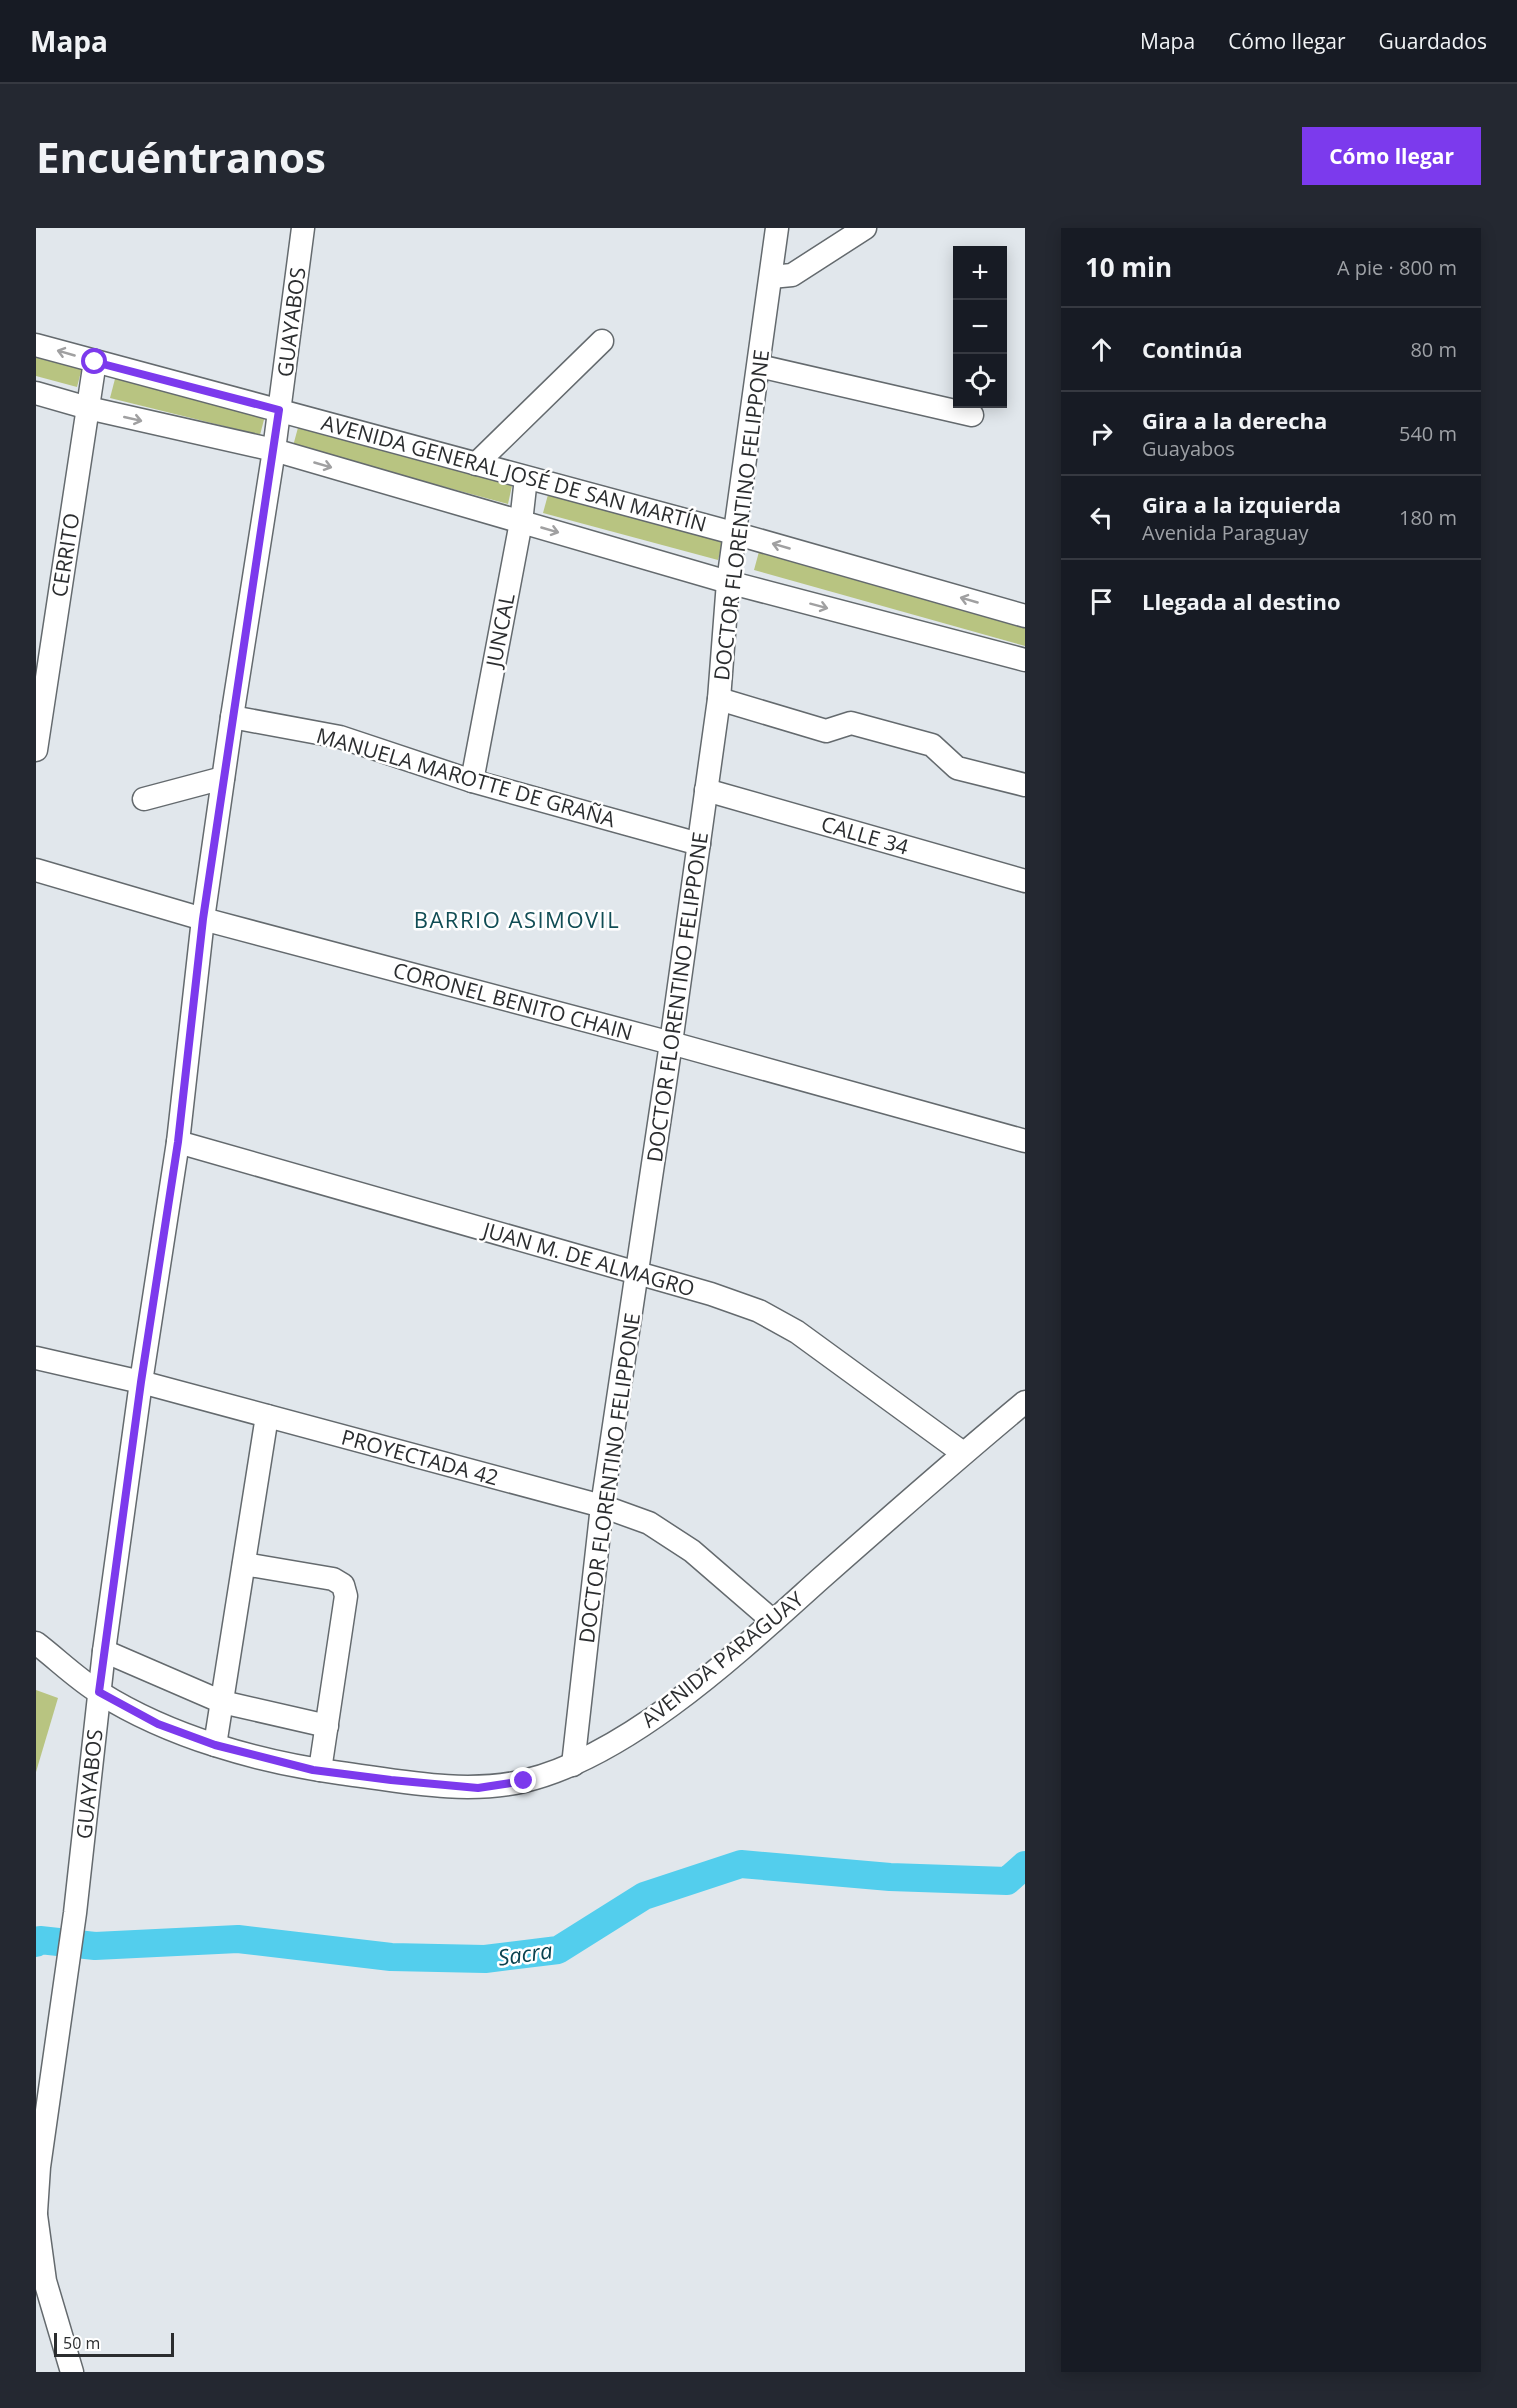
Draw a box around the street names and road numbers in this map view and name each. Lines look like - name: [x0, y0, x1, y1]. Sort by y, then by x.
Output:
- street label: GUAYABOS: [270, 266, 312, 378]
- street label: DOCTOR FLORENTINO FELIPPONE: [707, 348, 775, 682]
- street label: AVENIDA GENERAL JOSÉ DE SAN MARTÍN: [318, 408, 710, 538]
- street label: CERRITO: [45, 511, 85, 599]
- street label: JUNCAL: [479, 591, 521, 671]
- street label: MANUELA MAROTTE DE GRAÑA: [313, 721, 619, 833]
- street label: CALLE 34: [818, 809, 912, 861]
- street label: DOCTOR FLORENTINO FELIPPONE: [640, 830, 714, 1164]
- street label: CORONEL BENITO CHAIN: [390, 956, 636, 1046]
- street label: JUAN M. DE ALMAGRO: [478, 1215, 698, 1303]
- street label: DOCTOR FLORENTINO FELIPPONE: [572, 1311, 646, 1645]
- street label: PROYECTADA 42: [338, 1423, 502, 1491]
- street label: AVENIDA PARAGUAY: [635, 1585, 809, 1733]
- street label: GUAYABOS: [69, 1728, 109, 1840]

